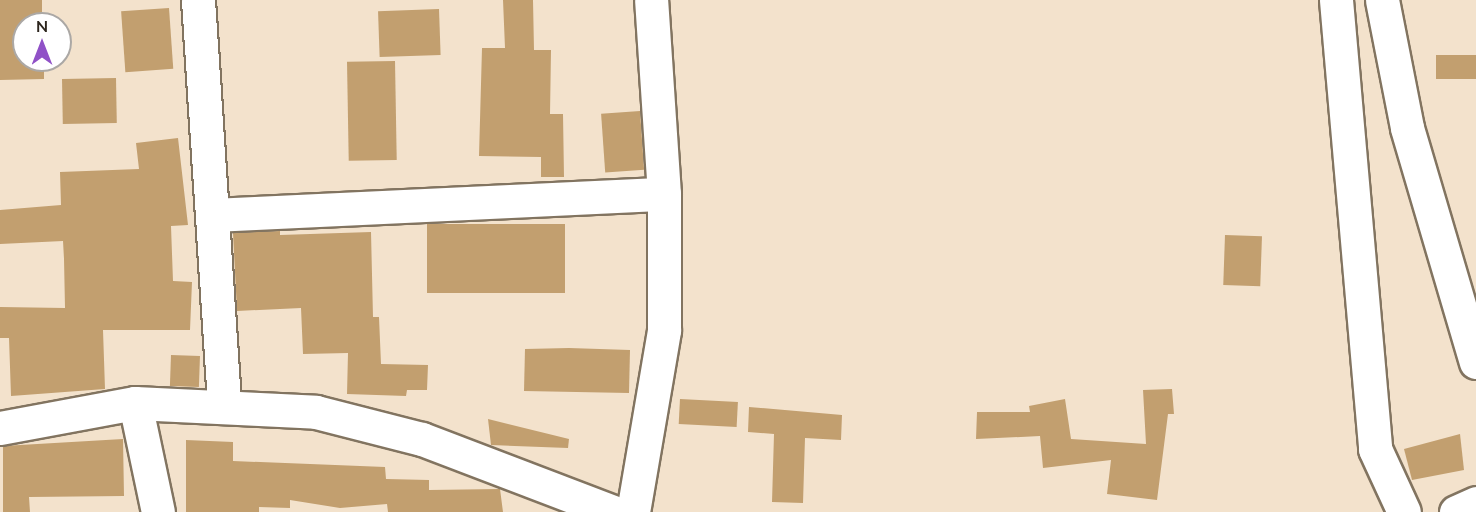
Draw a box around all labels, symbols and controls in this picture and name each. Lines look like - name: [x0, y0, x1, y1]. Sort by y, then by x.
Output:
- north arrow: [12, 12, 72, 72]
- text: N: [36, 16, 48, 36]

